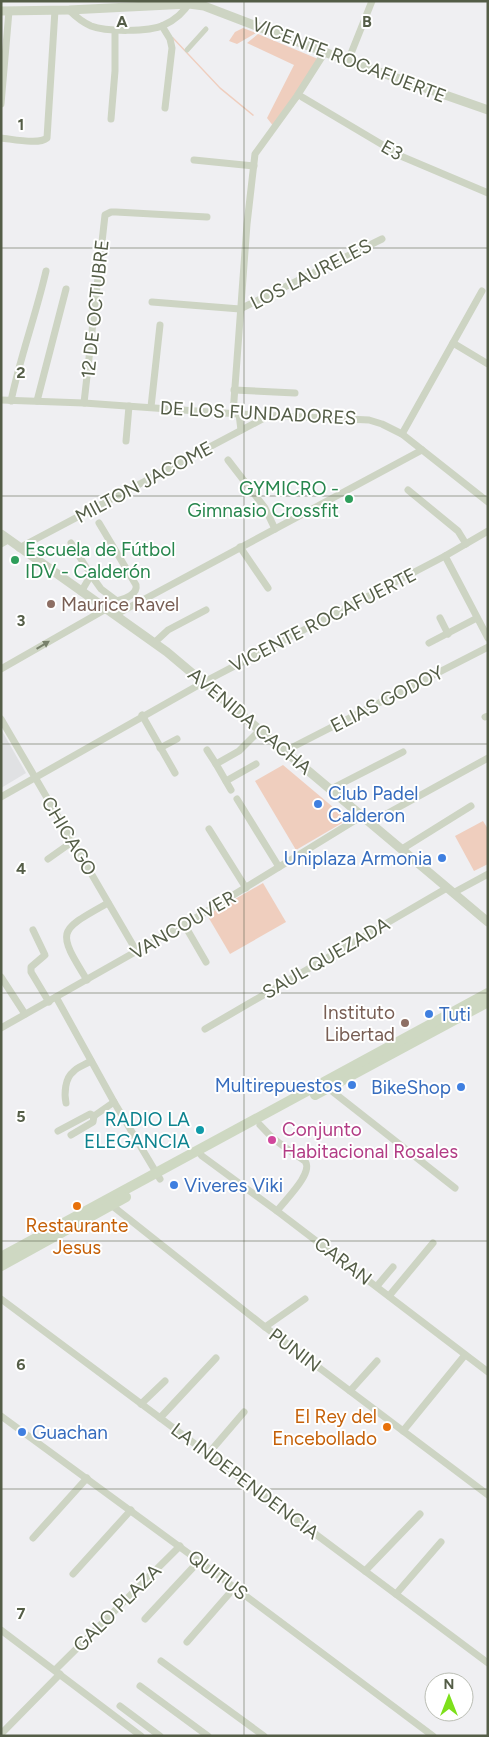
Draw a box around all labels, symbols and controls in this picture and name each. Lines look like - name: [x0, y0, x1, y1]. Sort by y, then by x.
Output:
- text: A: [116, 12, 128, 31]
- street label: VICENTE ROCAFUERTE: [249, 12, 449, 108]
- text: B: [362, 12, 372, 31]
- text: 1: [18, 115, 24, 134]
- street label: E3: [377, 135, 407, 165]
- street label: LOS LAURELES: [247, 234, 375, 314]
- street label: 12 DE OCTUBRE: [76, 239, 114, 379]
- text: 2: [16, 363, 26, 382]
- street label: DE LOS FUNDADORES: [159, 396, 357, 430]
- street label: MILTON JACOME: [71, 436, 217, 528]
- place label: GYMICRO - Gimnasio Crossfit: [187, 477, 339, 522]
- marker: GYMICRO - Gimnasio Crossfit: [343, 493, 355, 505]
- place label: Escuela de Fútbol IDV - Calderón: [25, 538, 175, 583]
- marker: Escuela de Fútbol IDV - Calderón: [9, 554, 21, 566]
- street label: VICENTE ROCAFUERTE: [226, 563, 420, 677]
- place label: Maurice Ravel: [61, 593, 179, 616]
- marker: Maurice Ravel: [45, 598, 57, 610]
- text: 3: [17, 611, 26, 630]
- one-way arrow: [37, 640, 50, 649]
- street label: ELIAS GODOY: [327, 660, 448, 737]
- street label: AVENIDA CACHA: [184, 663, 316, 779]
- place label: Club Padel Calderon: [328, 782, 419, 827]
- street label: CHICAGO: [36, 792, 102, 880]
- marker: Club Padel Calderon: [312, 798, 324, 810]
- place label: Uniplaza Armonia: [284, 847, 432, 870]
- marker: Uniplaza Armonia: [436, 852, 448, 864]
- text: 4: [16, 859, 26, 878]
- street label: VANCOUVER: [126, 886, 240, 964]
- street label: SAUL QUEZADA: [258, 912, 394, 1004]
- place label: Instituto Libertad: [323, 1001, 395, 1046]
- place label: Tuti: [439, 1003, 471, 1026]
- marker: Tuti: [423, 1008, 435, 1020]
- marker: Instituto Libertad: [399, 1017, 411, 1029]
- place label: Multirepuestos: [215, 1074, 342, 1097]
- place label: BikeShop: [371, 1076, 451, 1099]
- marker: Multirepuestos: [346, 1079, 358, 1091]
- marker: BikeShop: [455, 1081, 467, 1093]
- text: 5: [16, 1107, 26, 1126]
- place label: RADIO LA ELEGANCIA: [84, 1108, 190, 1153]
- place label: Conjunto Habitacional Rosales: [282, 1118, 458, 1163]
- marker: RADIO LA ELEGANCIA: [194, 1124, 206, 1136]
- marker: Conjunto Habitacional Rosales: [266, 1134, 278, 1146]
- place label: Viveres Viki: [184, 1174, 283, 1197]
- marker: Viveres Viki: [168, 1179, 180, 1191]
- marker: Restaurante Jesus: [71, 1200, 83, 1212]
- place label: Restaurante Jesus: [26, 1214, 128, 1259]
- street label: CARAN: [310, 1232, 376, 1290]
- street label: PUNIN: [265, 1323, 325, 1377]
- text: 6: [16, 1355, 26, 1374]
- place label: El Rey del Encebollado: [272, 1405, 377, 1450]
- street label: LA INDEPENDENCIA: [166, 1418, 324, 1544]
- place label: Guachan: [32, 1421, 108, 1444]
- marker: El Rey del Encebollado: [381, 1421, 393, 1433]
- marker: Guachan: [16, 1426, 28, 1438]
- street label: QUITUS: [184, 1545, 252, 1605]
- street label: GALO PLAZA: [68, 1559, 166, 1657]
- text: 7: [17, 1604, 26, 1623]
- north arrow: [424, 1672, 474, 1722]
- text: N: [444, 1676, 454, 1693]

